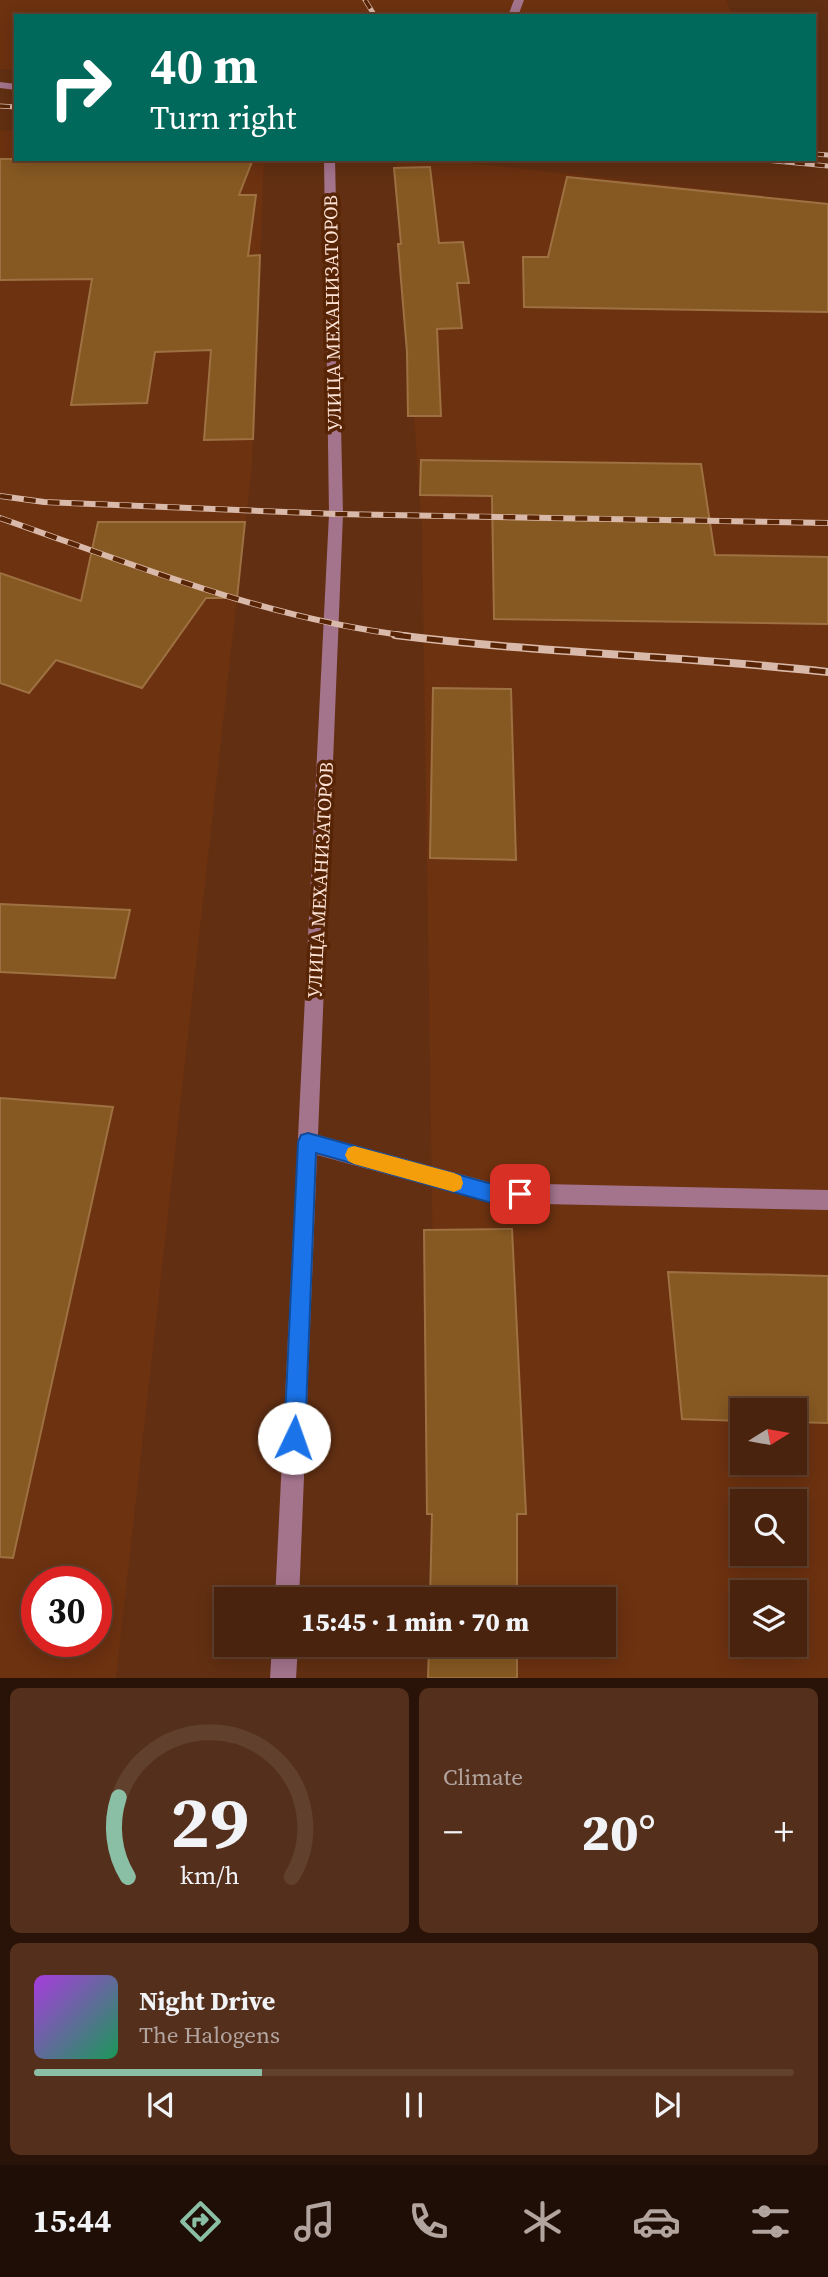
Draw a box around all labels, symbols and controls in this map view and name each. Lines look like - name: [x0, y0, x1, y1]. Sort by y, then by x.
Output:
- text: 40 m: [150, 32, 258, 99]
- icon: right: [35, 42, 126, 133]
- text: Turn right: [150, 96, 296, 140]
- street label: УЛИЦА МЕХАНИЗАТОРОВ: [317, 195, 347, 431]
- street label: УЛИЦА МЕХАНИЗАТОРОВ: [301, 761, 339, 999]
- pin: [490, 1164, 550, 1224]
- icon: arrive: [501, 1175, 539, 1213]
- north arrow: [730, 1398, 807, 1475]
- map controls: [730, 1398, 807, 1657]
- position arrow: [257, 1401, 331, 1475]
- button: search: [730, 1489, 807, 1566]
- speed limit sign: 30: [21, 1566, 112, 1657]
- button: layers: [730, 1580, 807, 1657]
- text: 15:45 · 1 min · 70 m: [301, 1604, 529, 1640]
- text: Climate: [443, 1761, 523, 1793]
- text: 29: [170, 1772, 249, 1871]
- text: 20°: [581, 1796, 656, 1867]
- text: −: [443, 1806, 463, 1858]
- text: +: [774, 1806, 794, 1858]
- text: km/h: [180, 1857, 239, 1891]
- text: Night Drive: [139, 1983, 275, 2019]
- text: The Halogens: [139, 2019, 280, 2051]
- icon: previous: [142, 2086, 180, 2124]
- icon: pause: [395, 2086, 433, 2124]
- icon: next: [648, 2086, 686, 2124]
- icon: directions: [176, 2197, 225, 2246]
- icon: music: [290, 2197, 339, 2246]
- icon: phone: [404, 2197, 453, 2246]
- icon: climate: [518, 2197, 567, 2246]
- icon: car: [632, 2197, 681, 2246]
- icon: filters: [746, 2197, 795, 2246]
- text: 15:44: [33, 2199, 111, 2243]

